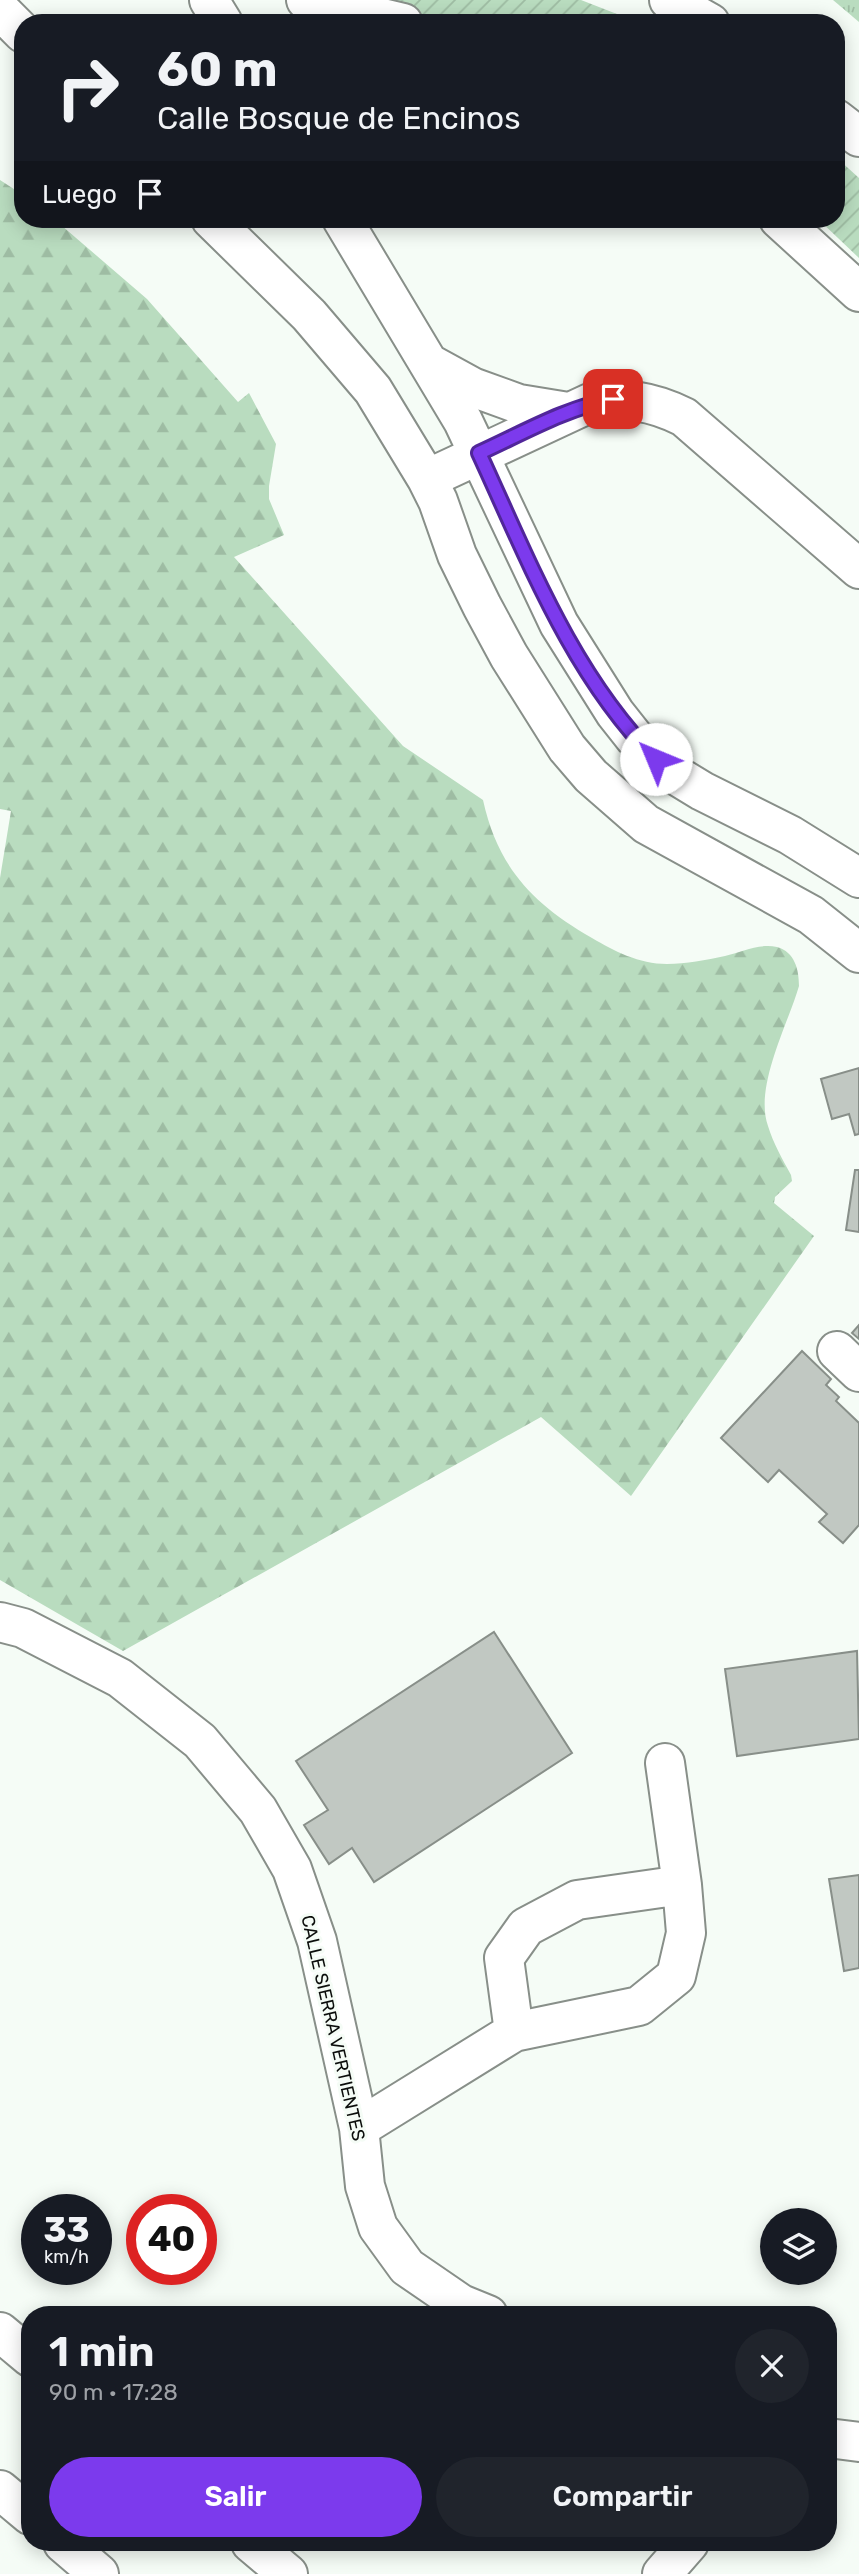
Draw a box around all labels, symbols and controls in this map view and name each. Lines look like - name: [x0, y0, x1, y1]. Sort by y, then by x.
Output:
- text: 60 m: [157, 40, 278, 98]
- icon: right: [42, 42, 133, 133]
- text: Calle Bosque de Encinos: [157, 99, 521, 137]
- icon: arrive: [131, 175, 169, 213]
- text: Luego: [42, 179, 117, 210]
- pin: [583, 369, 643, 429]
- icon: arrive: [594, 380, 632, 418]
- position arrow: [619, 722, 693, 796]
- street label: CALLE SIERRA VERTIENTES: [296, 1913, 370, 2143]
- speed limit sign: 40: [126, 2194, 217, 2285]
- map controls: [760, 2208, 837, 2285]
- button: layers: [760, 2208, 837, 2285]
- text: 33: [43, 2209, 90, 2251]
- text: km/h: [44, 2246, 89, 2268]
- text: 1 min: [49, 2327, 155, 2377]
- button: close: [735, 2329, 809, 2403]
- text: 90 m · 17:28: [49, 2378, 178, 2406]
- button: Salir: [49, 2457, 422, 2537]
- button: Compartir: [436, 2457, 809, 2537]

